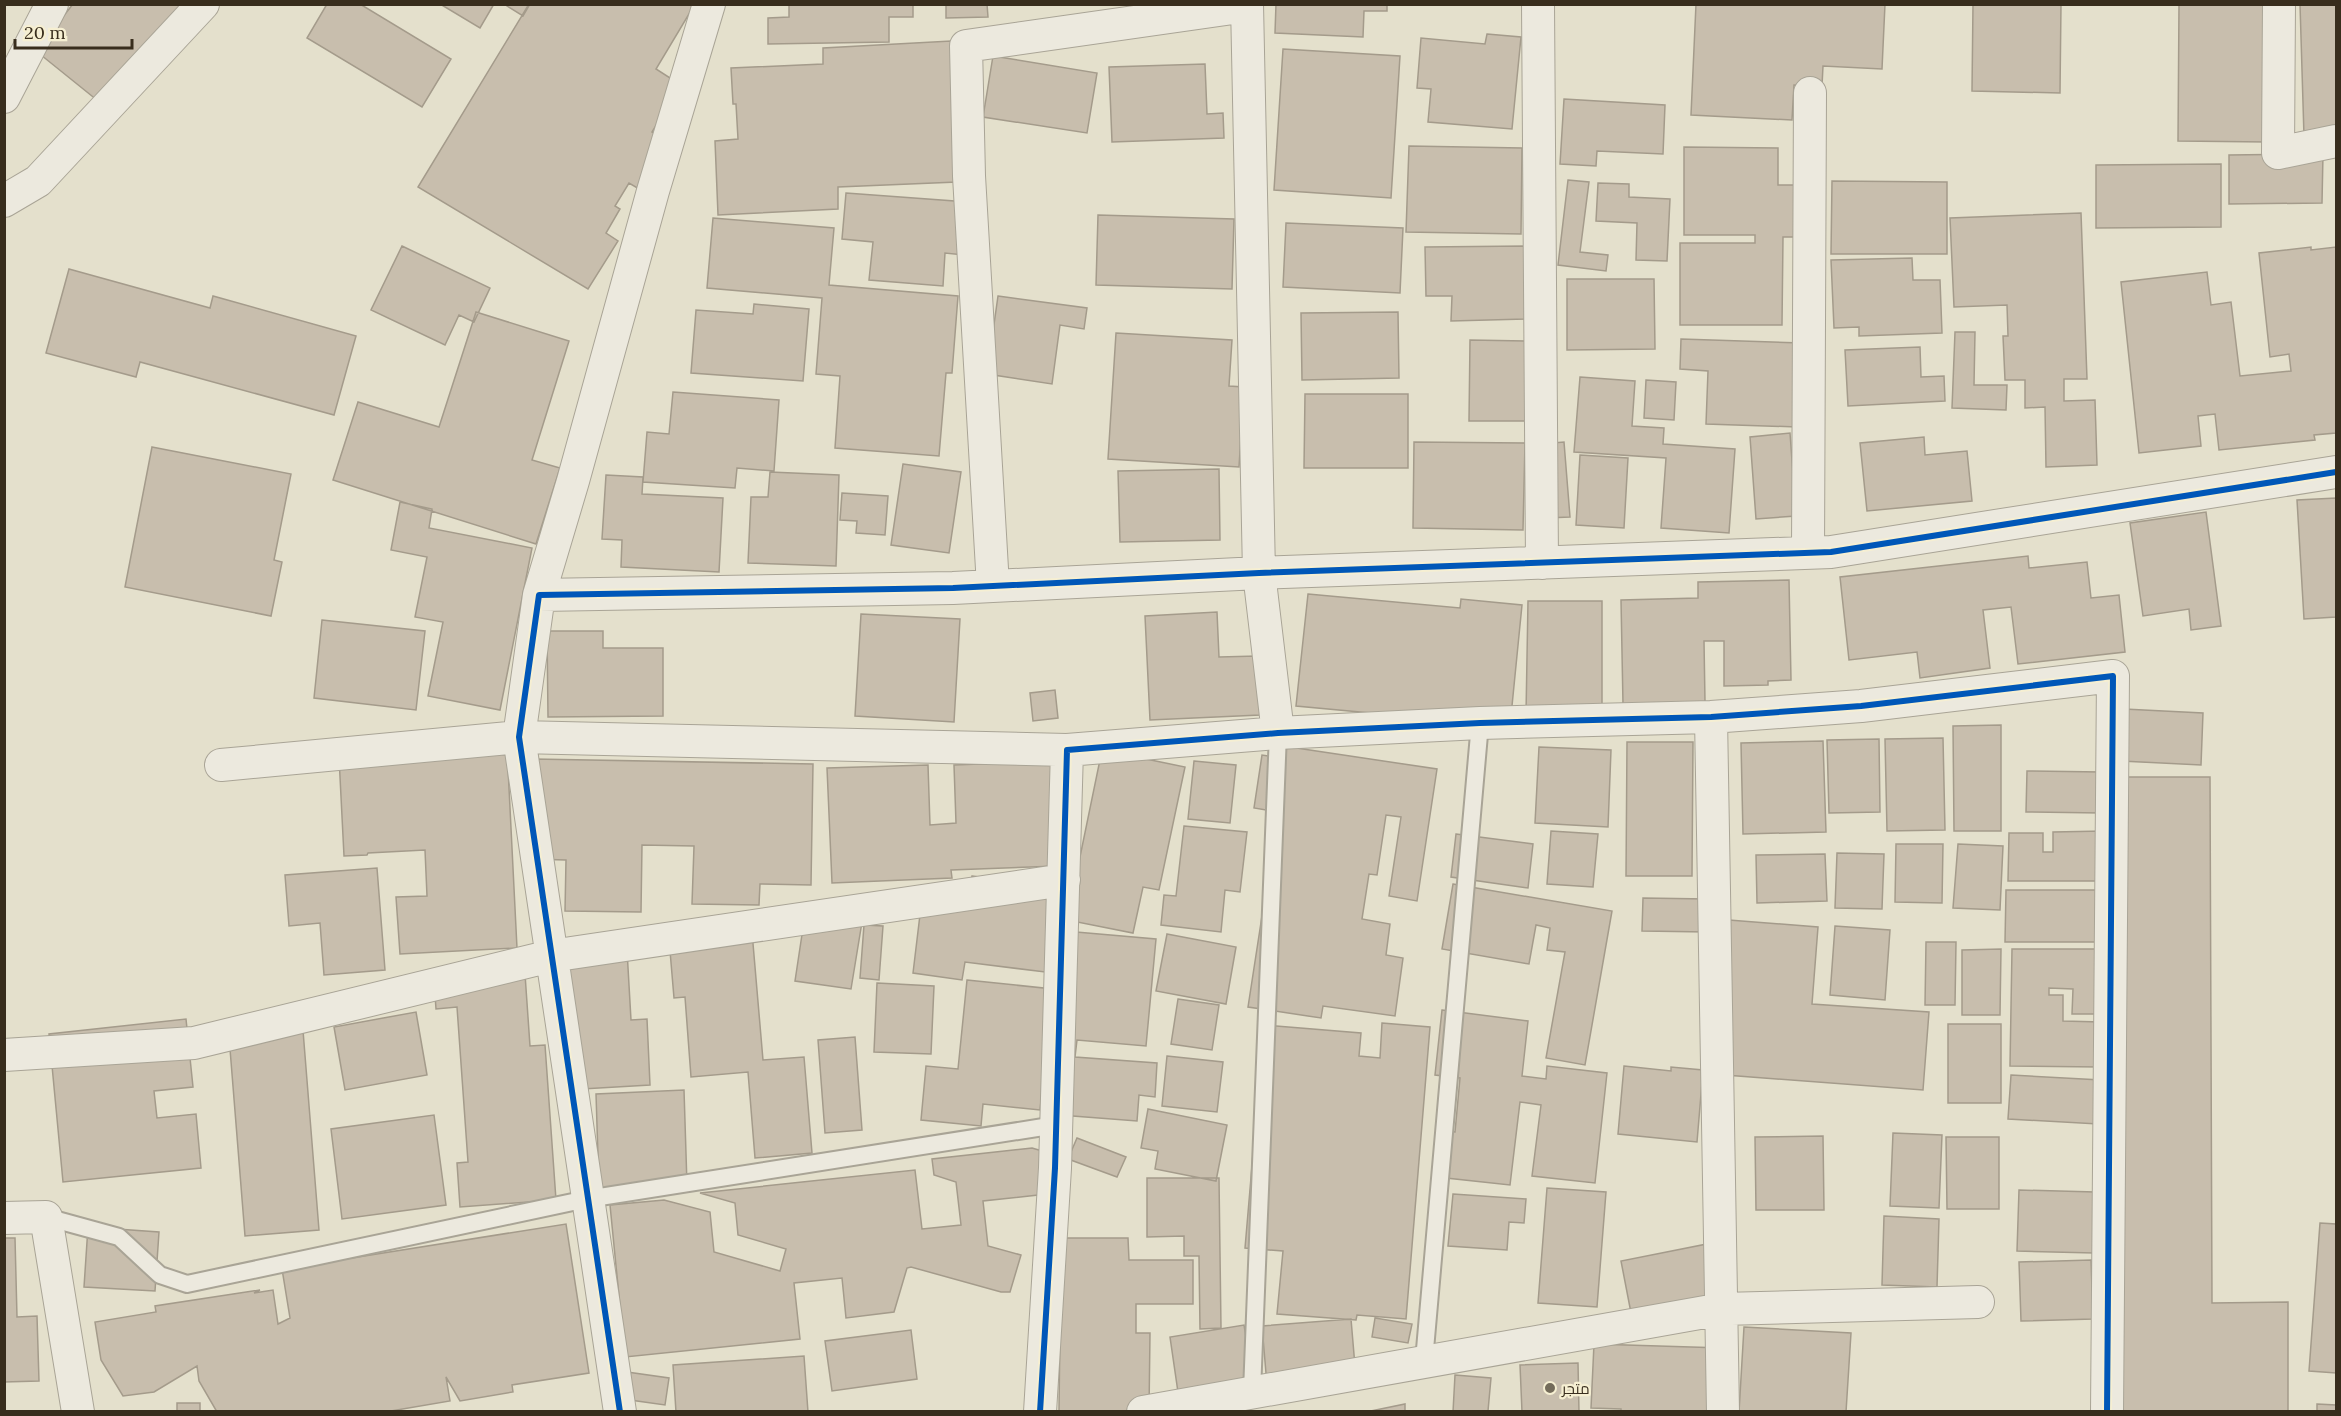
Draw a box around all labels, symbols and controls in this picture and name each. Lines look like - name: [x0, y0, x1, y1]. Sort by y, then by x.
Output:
- scale bar: [15, 12, 132, 50]
- text: 20 m: [24, 21, 66, 44]
- place label: متجر: [1561, 1379, 1590, 1398]
- marker: متجر: [1543, 1381, 1557, 1395]

